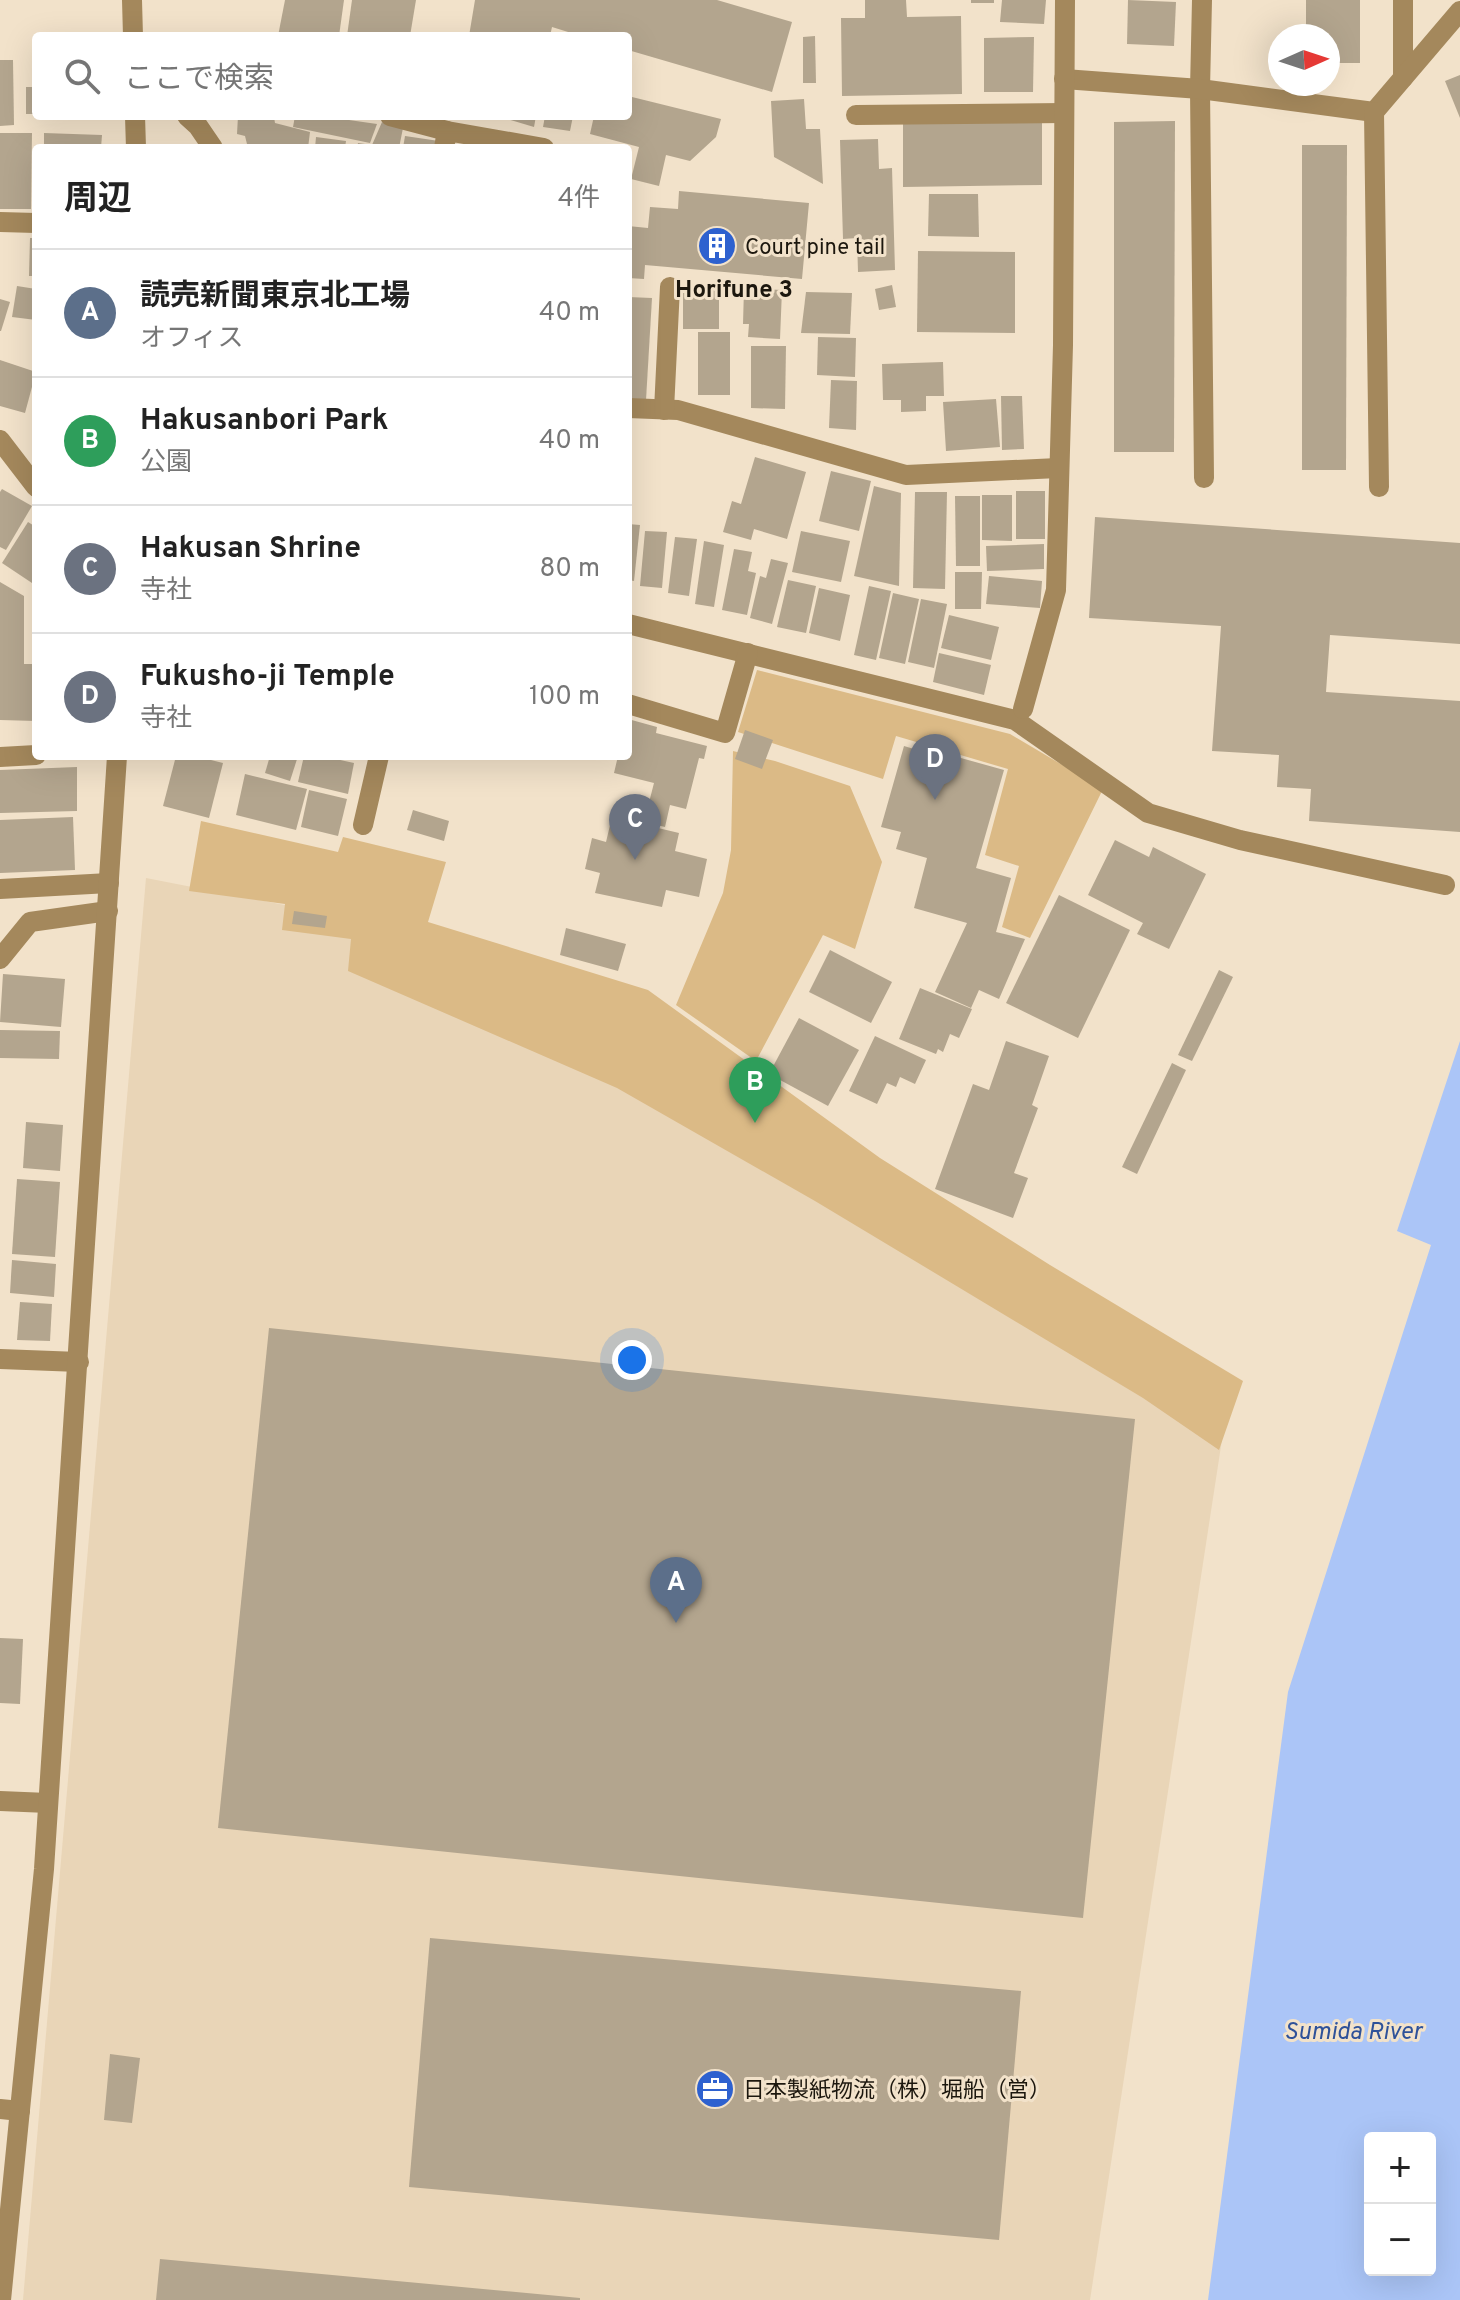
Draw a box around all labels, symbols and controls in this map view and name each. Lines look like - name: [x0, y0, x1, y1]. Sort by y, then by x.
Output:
- north arrow: [1268, 24, 1340, 96]
- search box: [32, 32, 632, 120]
- icon: search: [60, 54, 104, 98]
- text: ここで検索: [124, 62, 274, 99]
- text: 周辺: [64, 179, 132, 222]
- text: 4件: [558, 183, 600, 216]
- building icon: Court pine tail: [696, 225, 738, 267]
- place label: Court pine tail: [745, 235, 885, 262]
- district label: Horifune 3: [675, 276, 793, 306]
- text: 読売新聞東京北工場: [140, 279, 410, 316]
- text: A: [81, 297, 99, 330]
- text: 40 m: [539, 297, 600, 330]
- text: オフィス: [140, 323, 243, 356]
- text: Hakusanbori Park: [140, 403, 389, 440]
- text: B: [81, 425, 99, 458]
- text: 40 m: [539, 425, 600, 458]
- text: 公園: [140, 447, 192, 480]
- text: Hakusan Shrine: [140, 531, 361, 568]
- text: C: [82, 553, 98, 586]
- text: 80 m: [540, 553, 600, 586]
- text: 寺社: [140, 575, 192, 608]
- text: Fukusho-ji Temple: [140, 659, 395, 696]
- text: D: [81, 681, 99, 714]
- text: 100 m: [529, 681, 600, 714]
- text: 寺社: [140, 703, 192, 736]
- pin: D: [909, 734, 961, 800]
- pin: C: [609, 794, 661, 860]
- pin: B: [729, 1057, 781, 1123]
- your location: [612, 1340, 652, 1380]
- pin: A: [650, 1557, 702, 1623]
- water label: Sumida River: [1284, 2018, 1424, 2048]
- office icon: 日本製紙物流（株）堀船（営）: [694, 2068, 736, 2110]
- place label: 日本製紙物流（株）堀船（営）: [743, 2078, 1051, 2105]
- map controls: [1364, 2132, 1436, 2276]
- button: +: [1364, 2132, 1436, 2204]
- button: −: [1364, 2204, 1436, 2276]

